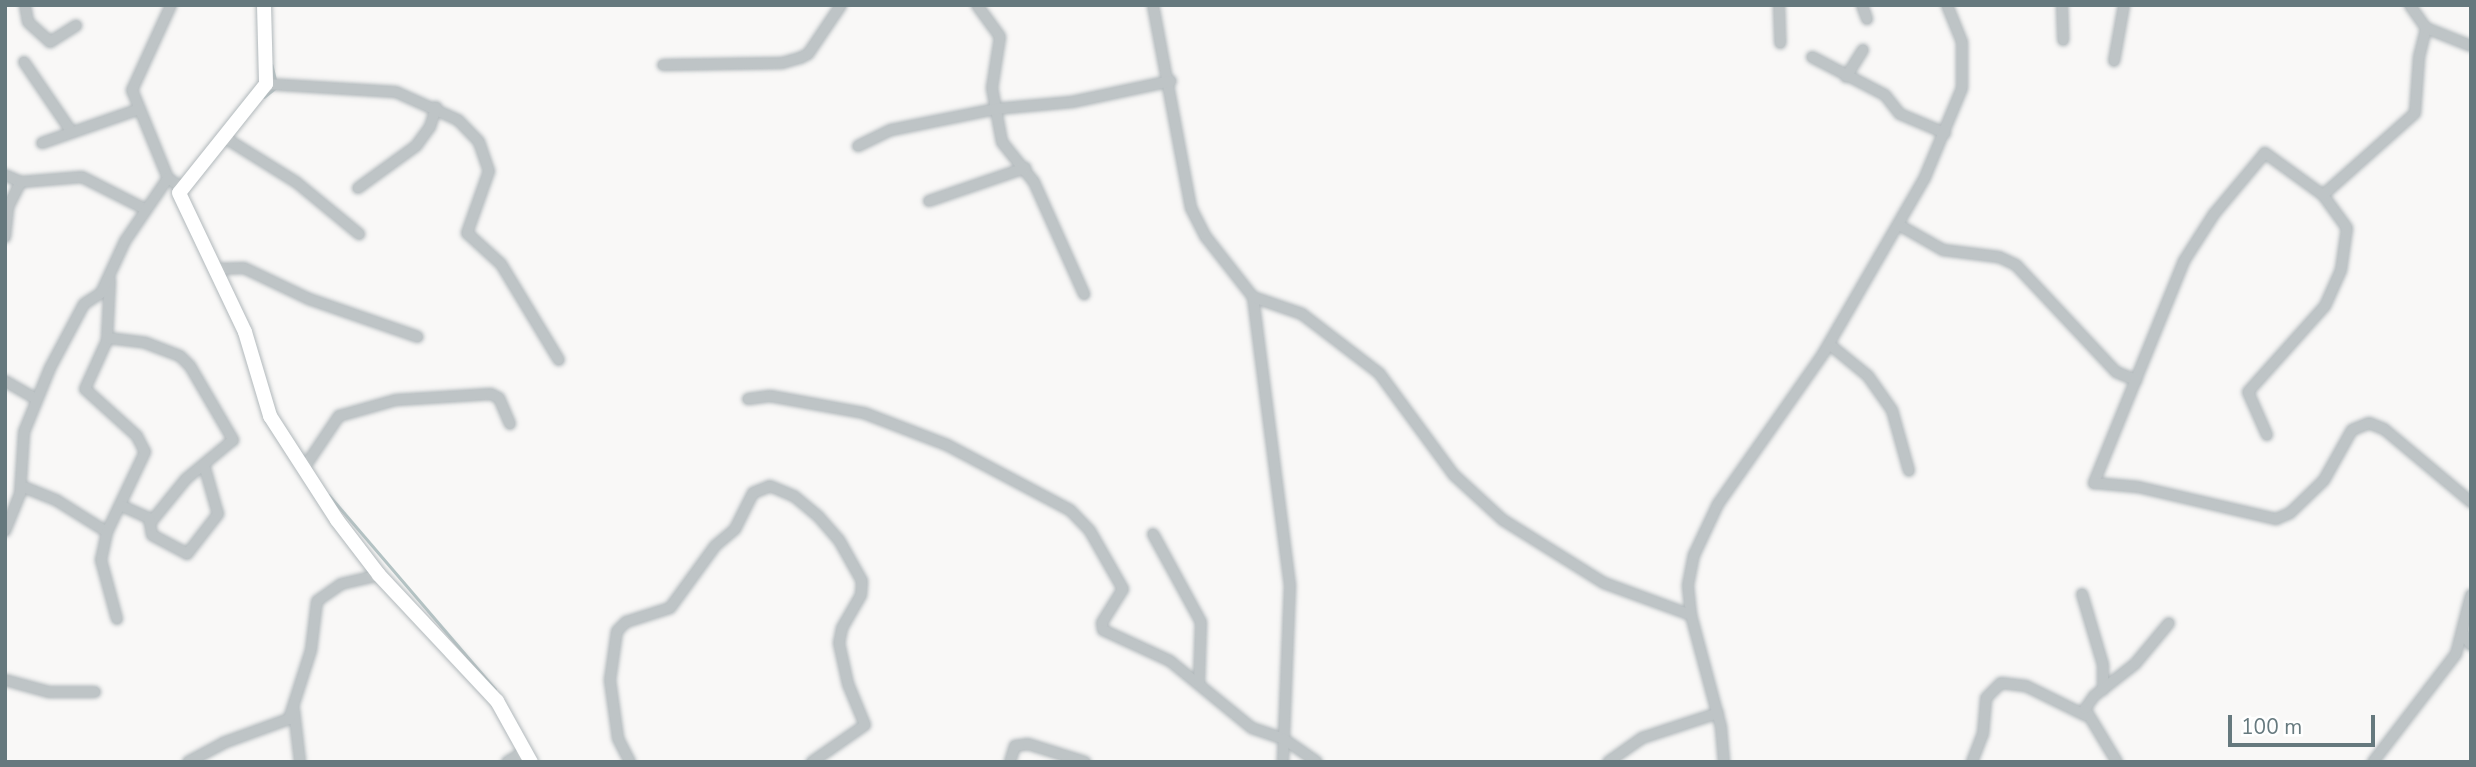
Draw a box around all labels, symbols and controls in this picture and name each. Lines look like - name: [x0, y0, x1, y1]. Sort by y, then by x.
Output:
- scale bar: [2231, 700, 2378, 744]
- text: 100 m: [2241, 713, 2302, 741]

